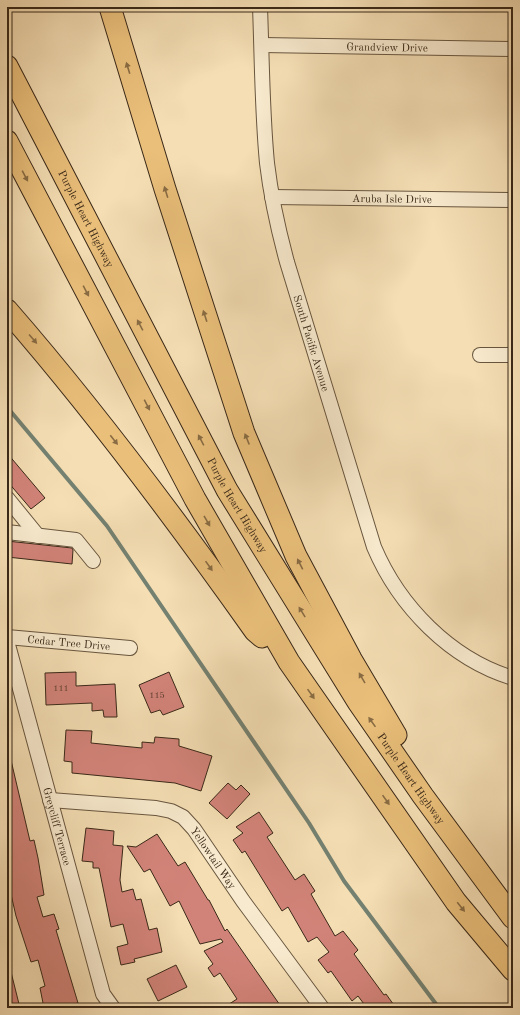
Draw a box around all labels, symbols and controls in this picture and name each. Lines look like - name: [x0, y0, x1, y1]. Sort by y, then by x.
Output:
- street label: Grandview Drive: [346, 42, 428, 55]
- one-way arrow: [125, 61, 131, 73]
- street label: Purple Heart Highway: [55, 169, 115, 270]
- one-way arrow: [22, 170, 28, 182]
- one-way arrow: [163, 186, 169, 198]
- street label: Aruba Isle Drive: [352, 194, 432, 206]
- one-way arrow: [83, 285, 89, 296]
- street label: South Pacific Avenue: [290, 294, 330, 393]
- one-way arrow: [202, 310, 208, 322]
- one-way arrow: [137, 319, 144, 330]
- one-way arrow: [28, 334, 37, 344]
- one-way arrow: [144, 400, 150, 411]
- one-way arrow: [243, 433, 249, 445]
- one-way arrow: [198, 434, 204, 446]
- one-way arrow: [110, 435, 119, 446]
- street label: Purple Heart Highway: [204, 456, 269, 555]
- one-way arrow: [204, 515, 211, 526]
- one-way arrow: [297, 558, 303, 570]
- one-way arrow: [205, 561, 213, 572]
- one-way arrow: [298, 607, 305, 618]
- street label: Cedar Tree Drive: [27, 635, 111, 653]
- one-way arrow: [359, 672, 366, 684]
- house number: 111: [53, 684, 69, 693]
- one-way arrow: [307, 689, 315, 699]
- house number: 115: [149, 691, 165, 700]
- one-way arrow: [368, 716, 375, 728]
- street label: Purple Heart Highway: [374, 732, 446, 827]
- street label: Greycliff Terrace: [40, 786, 72, 867]
- one-way arrow: [382, 795, 390, 806]
- street label: Yellowtail Way: [187, 826, 237, 892]
- one-way arrow: [456, 901, 465, 912]

